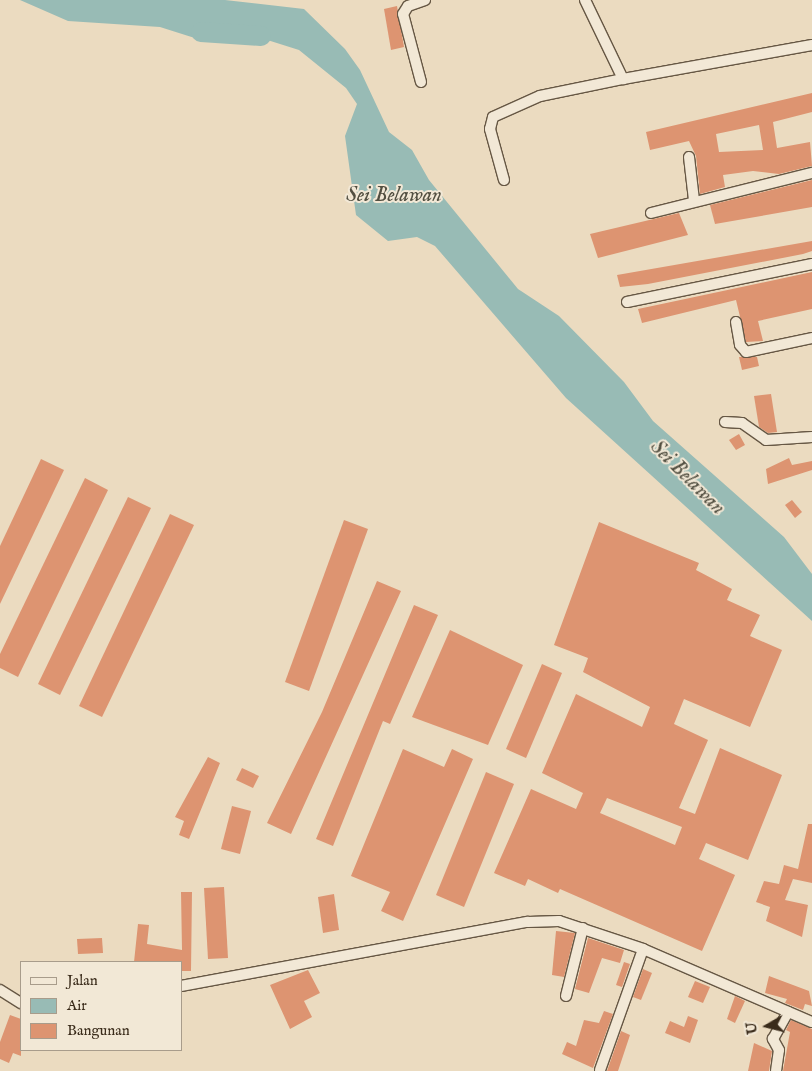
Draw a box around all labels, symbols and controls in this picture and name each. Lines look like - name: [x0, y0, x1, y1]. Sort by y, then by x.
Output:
- water label: Sei Belawan: [346, 183, 442, 209]
- water label: Sei Belawan: [644, 435, 730, 521]
- legend: [20, 961, 182, 1051]
- text: Jalan: [67, 971, 98, 990]
- text: Air: [67, 996, 87, 1015]
- north arrow: [742, 1001, 792, 1051]
- text: Bangunan: [67, 1021, 130, 1040]
- text: U: [742, 1021, 762, 1035]

